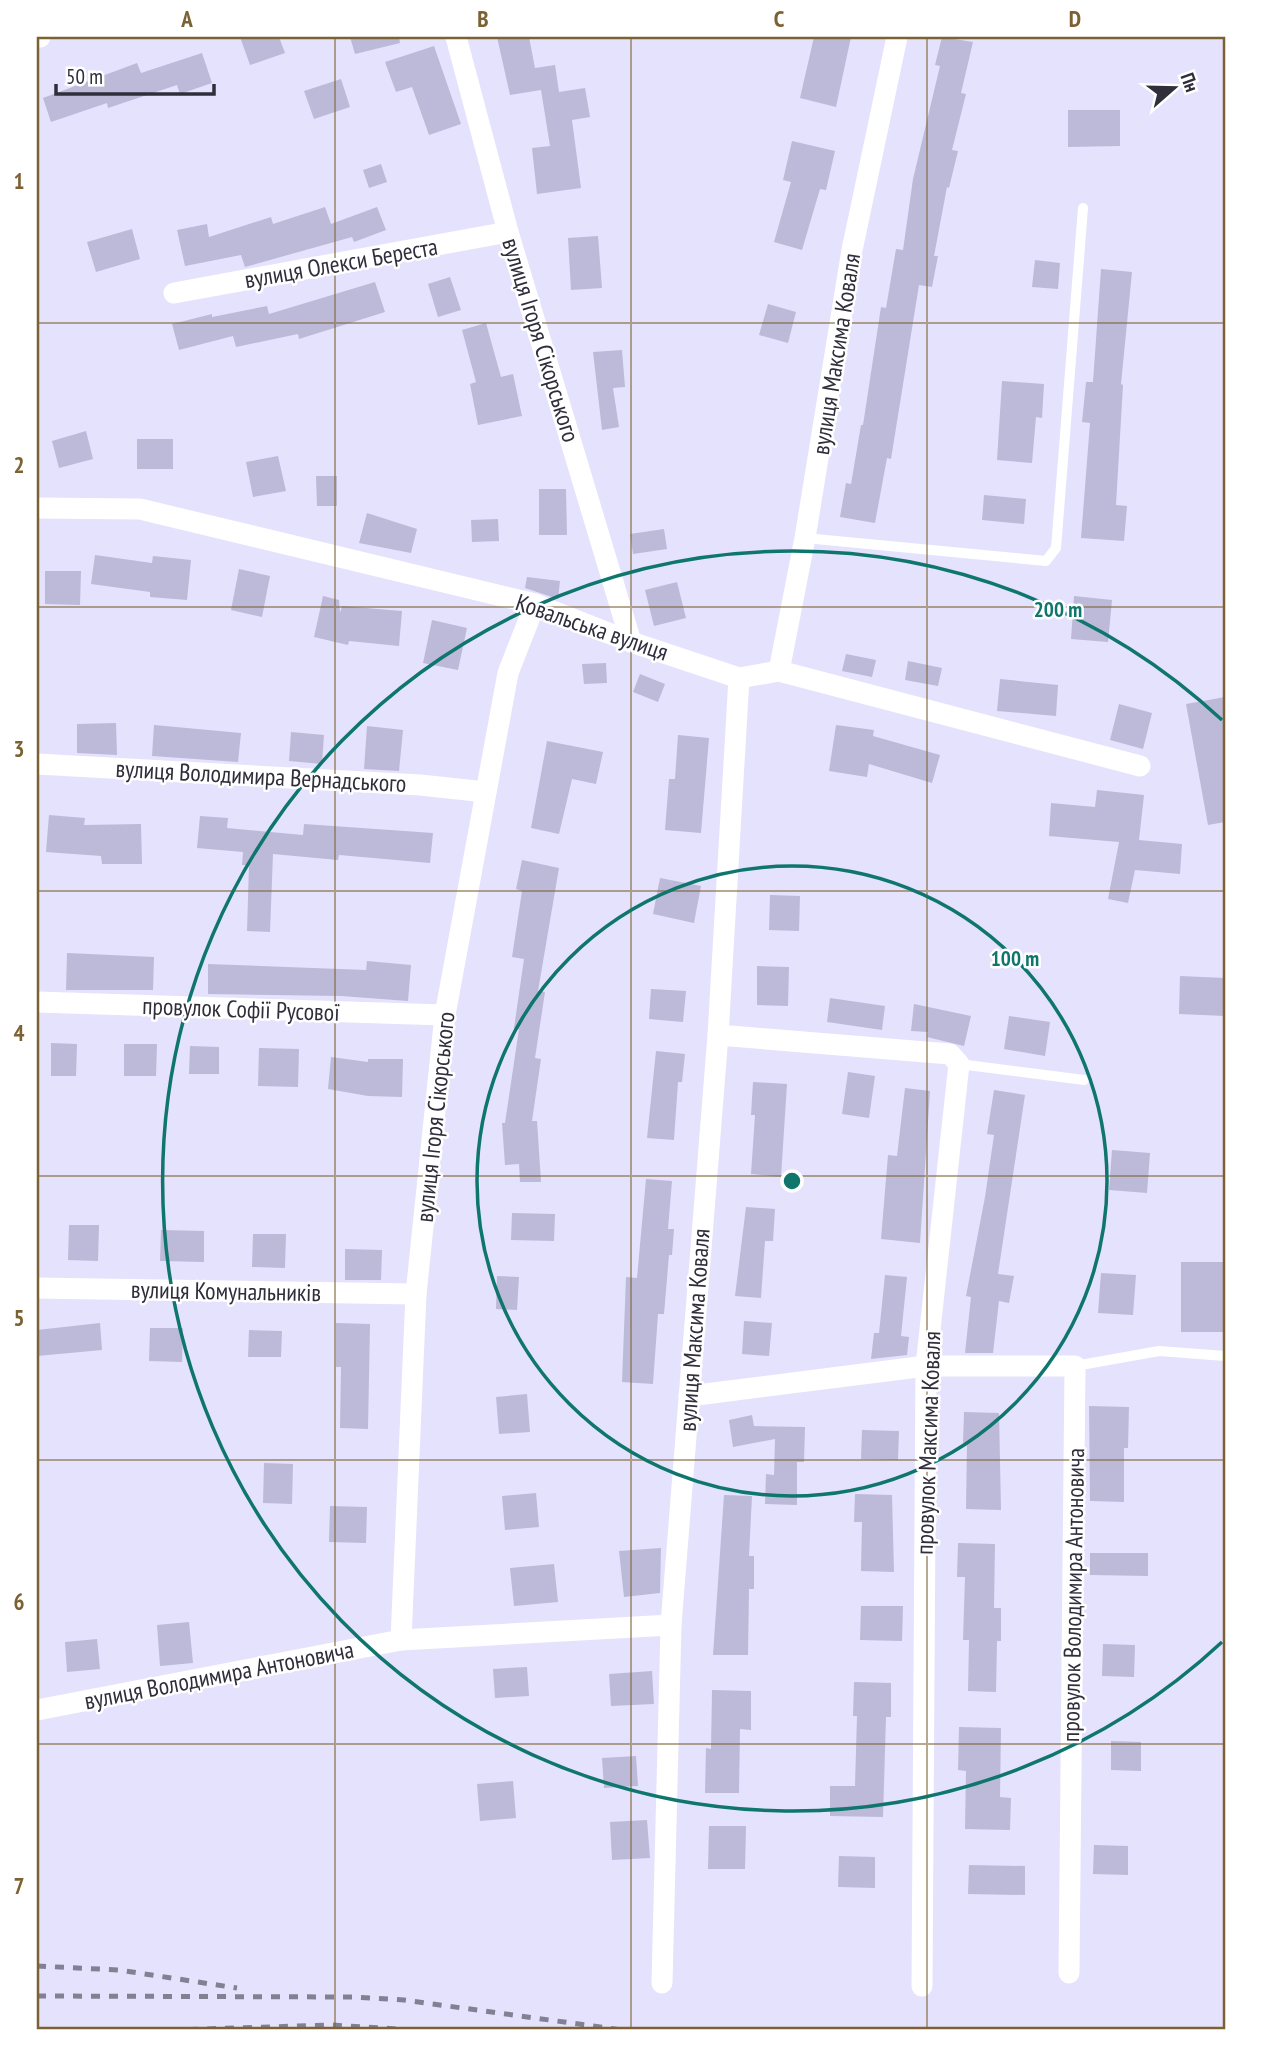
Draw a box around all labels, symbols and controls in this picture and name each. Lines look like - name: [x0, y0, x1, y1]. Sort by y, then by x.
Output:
- text: A: [180, 4, 193, 33]
- text: B: [477, 4, 489, 33]
- text: C: [774, 4, 785, 33]
- text: D: [1069, 4, 1081, 33]
- scale bar: [56, 52, 214, 96]
- north arrow: [1140, 52, 1210, 122]
- text: 50 m: [66, 63, 103, 90]
- text: Пн: [1176, 69, 1204, 95]
- text: 1: [14, 166, 25, 195]
- street label: вулиця Олекси Береста: [242, 231, 440, 295]
- street label: вулиця Ігоря Сікорського: [495, 234, 587, 446]
- street label: вулиця Максима Коваля: [805, 251, 867, 457]
- text: 2: [14, 450, 25, 479]
- street label: Ковальська вулиця: [512, 586, 672, 668]
- text: 200 m: [1034, 596, 1082, 623]
- text: 3: [14, 734, 25, 763]
- street label: вулиця Володимира Вернадського: [115, 753, 407, 799]
- text: 100 m: [991, 945, 1039, 972]
- street label: провулок Софії Русової: [142, 990, 341, 1028]
- street label: вулиця Ігоря Сікорського: [409, 1010, 461, 1224]
- text: 4: [14, 1018, 25, 1047]
- centre of rings: [780, 1169, 804, 1193]
- street label: вулиця Максима Коваля: [671, 1228, 717, 1432]
- street label: вулиця Комунальників: [131, 1274, 321, 1308]
- text: 5: [14, 1303, 25, 1332]
- street label: провулок Максима Коваля: [909, 1331, 947, 1555]
- street label: провулок Володимира Антоновича: [1055, 1448, 1091, 1742]
- text: 6: [14, 1587, 25, 1616]
- street label: вулиця Володимира Антоновича: [82, 1634, 356, 1716]
- text: 7: [14, 1871, 25, 1900]

